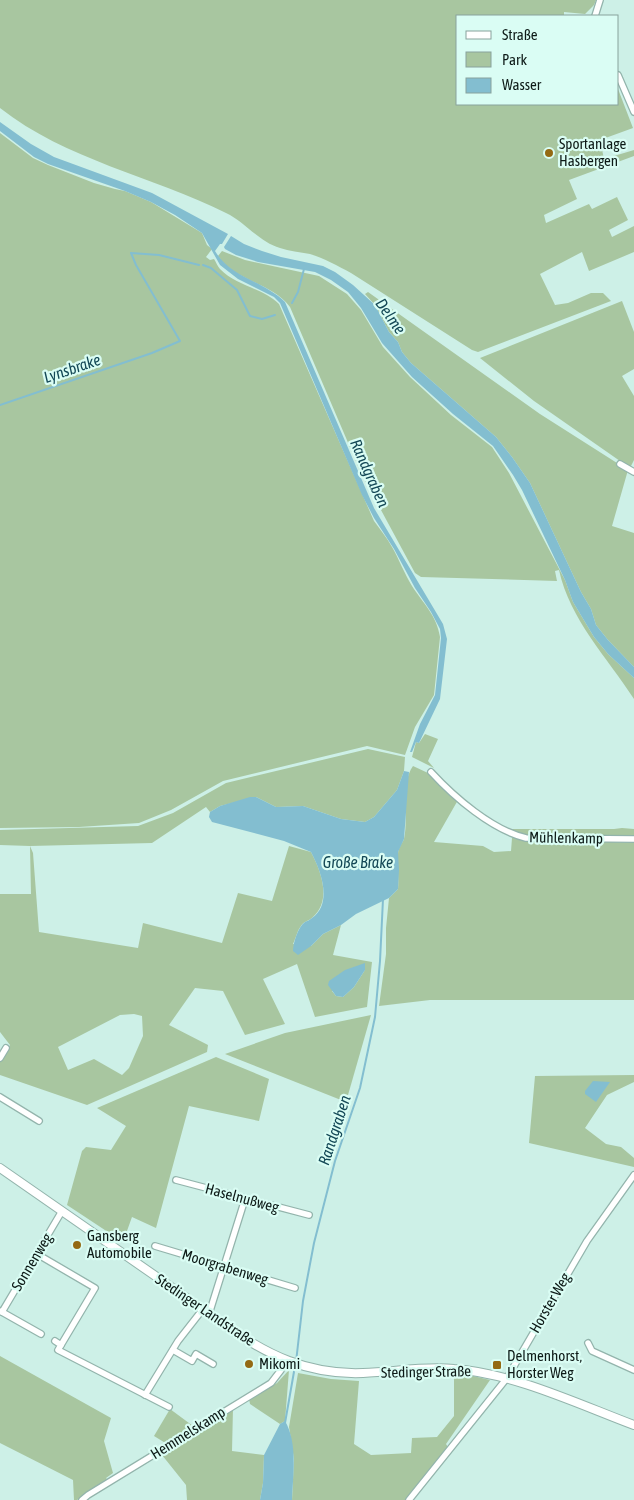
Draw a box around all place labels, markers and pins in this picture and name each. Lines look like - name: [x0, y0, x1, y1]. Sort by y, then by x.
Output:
- place label: Sportanlage Hasbergen: [559, 135, 626, 169]
- marker: Sportanlage Hasbergen: [543, 147, 555, 159]
- place label: Gansberg Automobile: [87, 1227, 152, 1261]
- marker: Gansberg Automobile: [71, 1239, 83, 1251]
- place label: Delmenhorst, Horster Weg: [507, 1347, 582, 1381]
- place label: Mikomi: [259, 1355, 300, 1372]
- marker: Mikomi: [243, 1358, 255, 1370]
- marker: Delmenhorst, Horster Weg: [491, 1359, 503, 1371]

